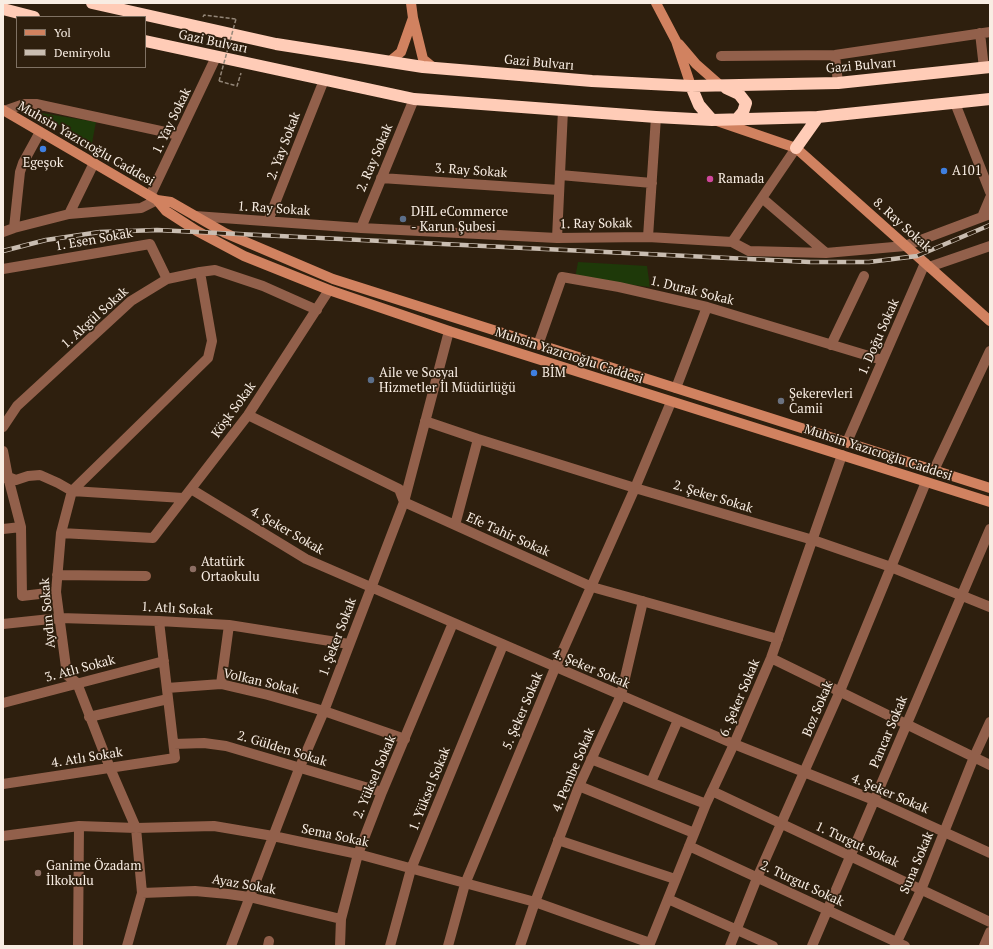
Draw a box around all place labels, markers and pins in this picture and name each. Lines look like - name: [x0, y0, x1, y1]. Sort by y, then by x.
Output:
- marker: Egeşok: [38, 144, 48, 154]
- place label: Egeşok: [23, 155, 63, 171]
- place label: A101: [952, 163, 982, 179]
- marker: A101: [939, 166, 949, 176]
- place label: Ramada: [718, 171, 764, 187]
- marker: Ramada: [705, 174, 715, 184]
- place label: DHL eCommerce - Karun Şubesi: [411, 204, 508, 235]
- marker: DHL eCommerce - Karun Şubesi: [398, 214, 408, 224]
- place label: Aile ve Sosyal Hizmetler İl Müdürlüğü: [379, 365, 516, 396]
- place label: BİM: [542, 365, 566, 381]
- marker: BİM: [529, 368, 539, 378]
- marker: Aile ve Sosyal Hizmetler İl Müdürlüğü: [366, 375, 376, 385]
- place label: Şekerevleri Camii: [789, 386, 853, 417]
- marker: Şekerevleri Camii: [776, 396, 786, 406]
- place label: Atatürk Ortaokulu: [201, 554, 260, 585]
- marker: Atatürk Ortaokulu: [188, 564, 198, 574]
- place label: Ganime Özadam İlkokulu: [46, 858, 141, 889]
- marker: Ganime Özadam İlkokulu: [33, 868, 43, 878]

